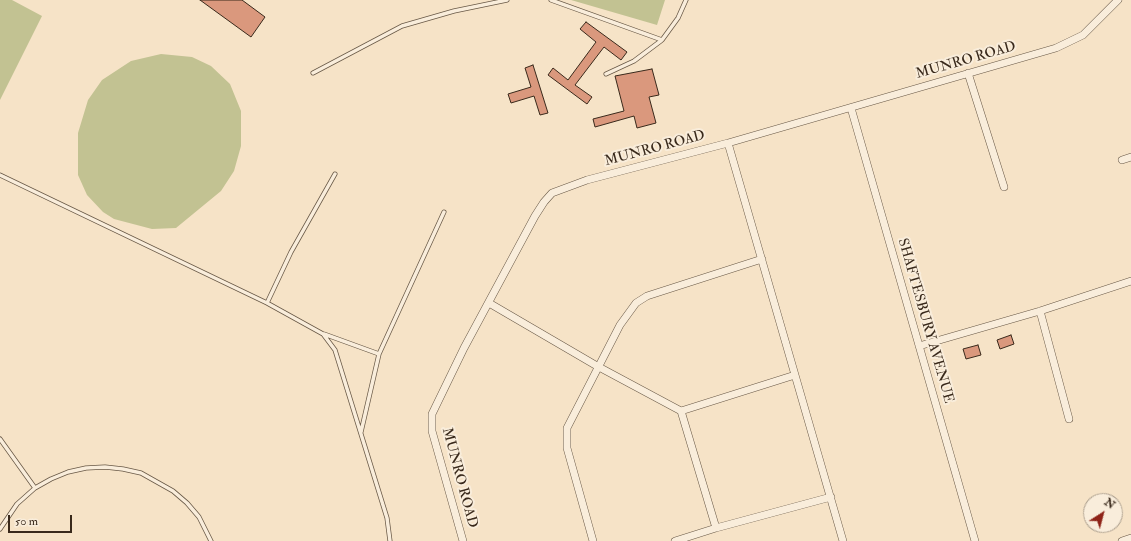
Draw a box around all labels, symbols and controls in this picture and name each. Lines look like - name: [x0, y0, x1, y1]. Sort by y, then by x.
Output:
- street label: MUNRO ROAD: [914, 39, 1018, 83]
- street label: MUNRO ROAD: [603, 128, 707, 170]
- street label: SHAFTESBURY AVENUE: [893, 237, 957, 405]
- street label: MUNRO ROAD: [438, 426, 480, 530]
- north arrow: [1083, 493, 1123, 533]
- text: N: [1102, 496, 1118, 512]
- scale bar: [10, 507, 74, 533]
- text: 50 m: [15, 514, 38, 529]

